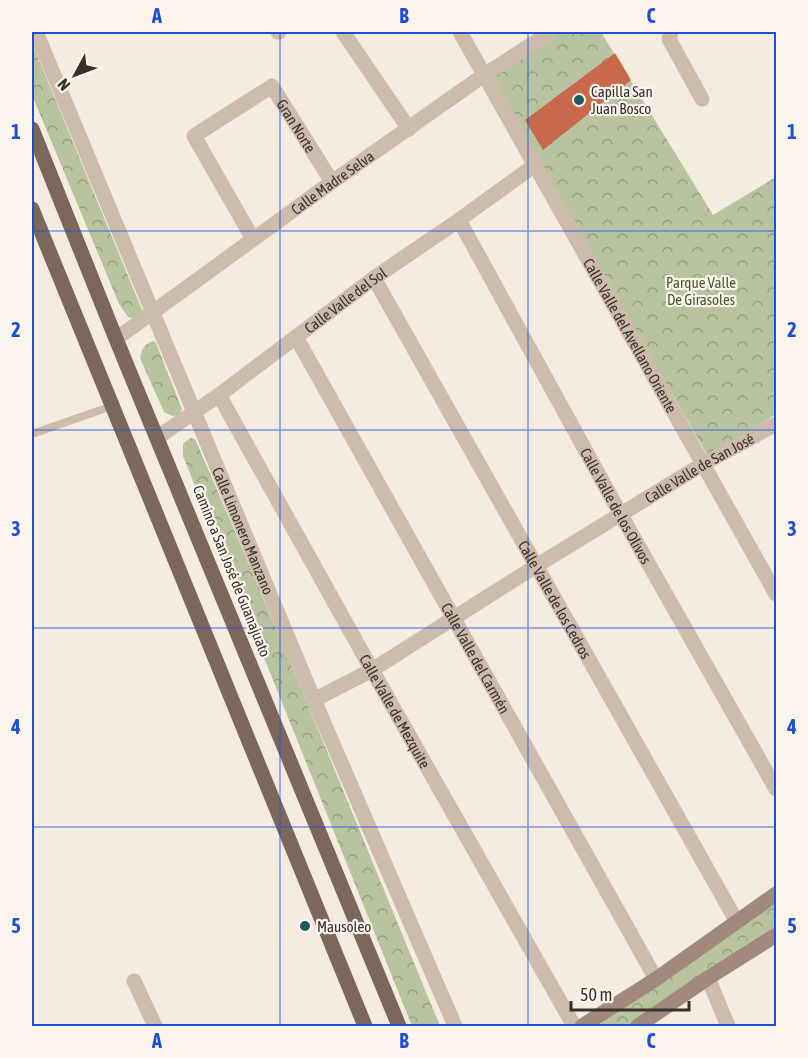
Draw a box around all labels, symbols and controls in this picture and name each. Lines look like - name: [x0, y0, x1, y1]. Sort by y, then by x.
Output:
- text: A: [151, 4, 162, 27]
- text: B: [399, 4, 409, 27]
- text: C: [647, 4, 656, 27]
- north arrow: [45, 45, 105, 105]
- text: N: [54, 75, 74, 94]
- place label: Capilla San Juan Bosco: [591, 83, 653, 117]
- marker: Capilla San Juan Bosco: [572, 93, 586, 107]
- street label: Gran Norte: [274, 96, 320, 155]
- text: 1: [11, 120, 21, 143]
- text: 1: [787, 120, 797, 143]
- street label: Calle Madre Selva: [287, 147, 377, 218]
- street label: Calle Valle del Avellano Oriente: [580, 255, 681, 416]
- street label: Calle Valle del Sol: [301, 264, 389, 336]
- park label: Parque Valle De Girasoles: [666, 274, 736, 308]
- text: 2: [11, 318, 21, 341]
- text: 2: [787, 318, 797, 341]
- street label: Calle Valle de San José: [641, 429, 757, 506]
- street label: Calle Valle de los Olivos: [577, 445, 655, 567]
- street label: Calle Limonero Manzano: [209, 464, 278, 597]
- street label: Camino a San José de Guanajuato: [190, 483, 274, 659]
- text: 3: [11, 517, 21, 540]
- text: 3: [787, 517, 797, 540]
- street label: Calle Valle de los Cedros: [515, 537, 595, 661]
- street label: Calle Valle del Carmén: [438, 600, 514, 716]
- street label: Calle Valle de Mezquite: [356, 651, 434, 771]
- text: 4: [10, 715, 21, 738]
- text: 4: [786, 715, 797, 738]
- text: 5: [11, 914, 21, 937]
- text: 5: [787, 914, 797, 937]
- place label: Mausoleo: [317, 918, 371, 935]
- marker: Mausoleo: [298, 919, 312, 933]
- scale bar: [571, 974, 690, 1012]
- text: 50 m: [580, 984, 612, 1005]
- text: A: [151, 1029, 162, 1052]
- text: B: [399, 1029, 409, 1052]
- text: C: [647, 1029, 656, 1052]

